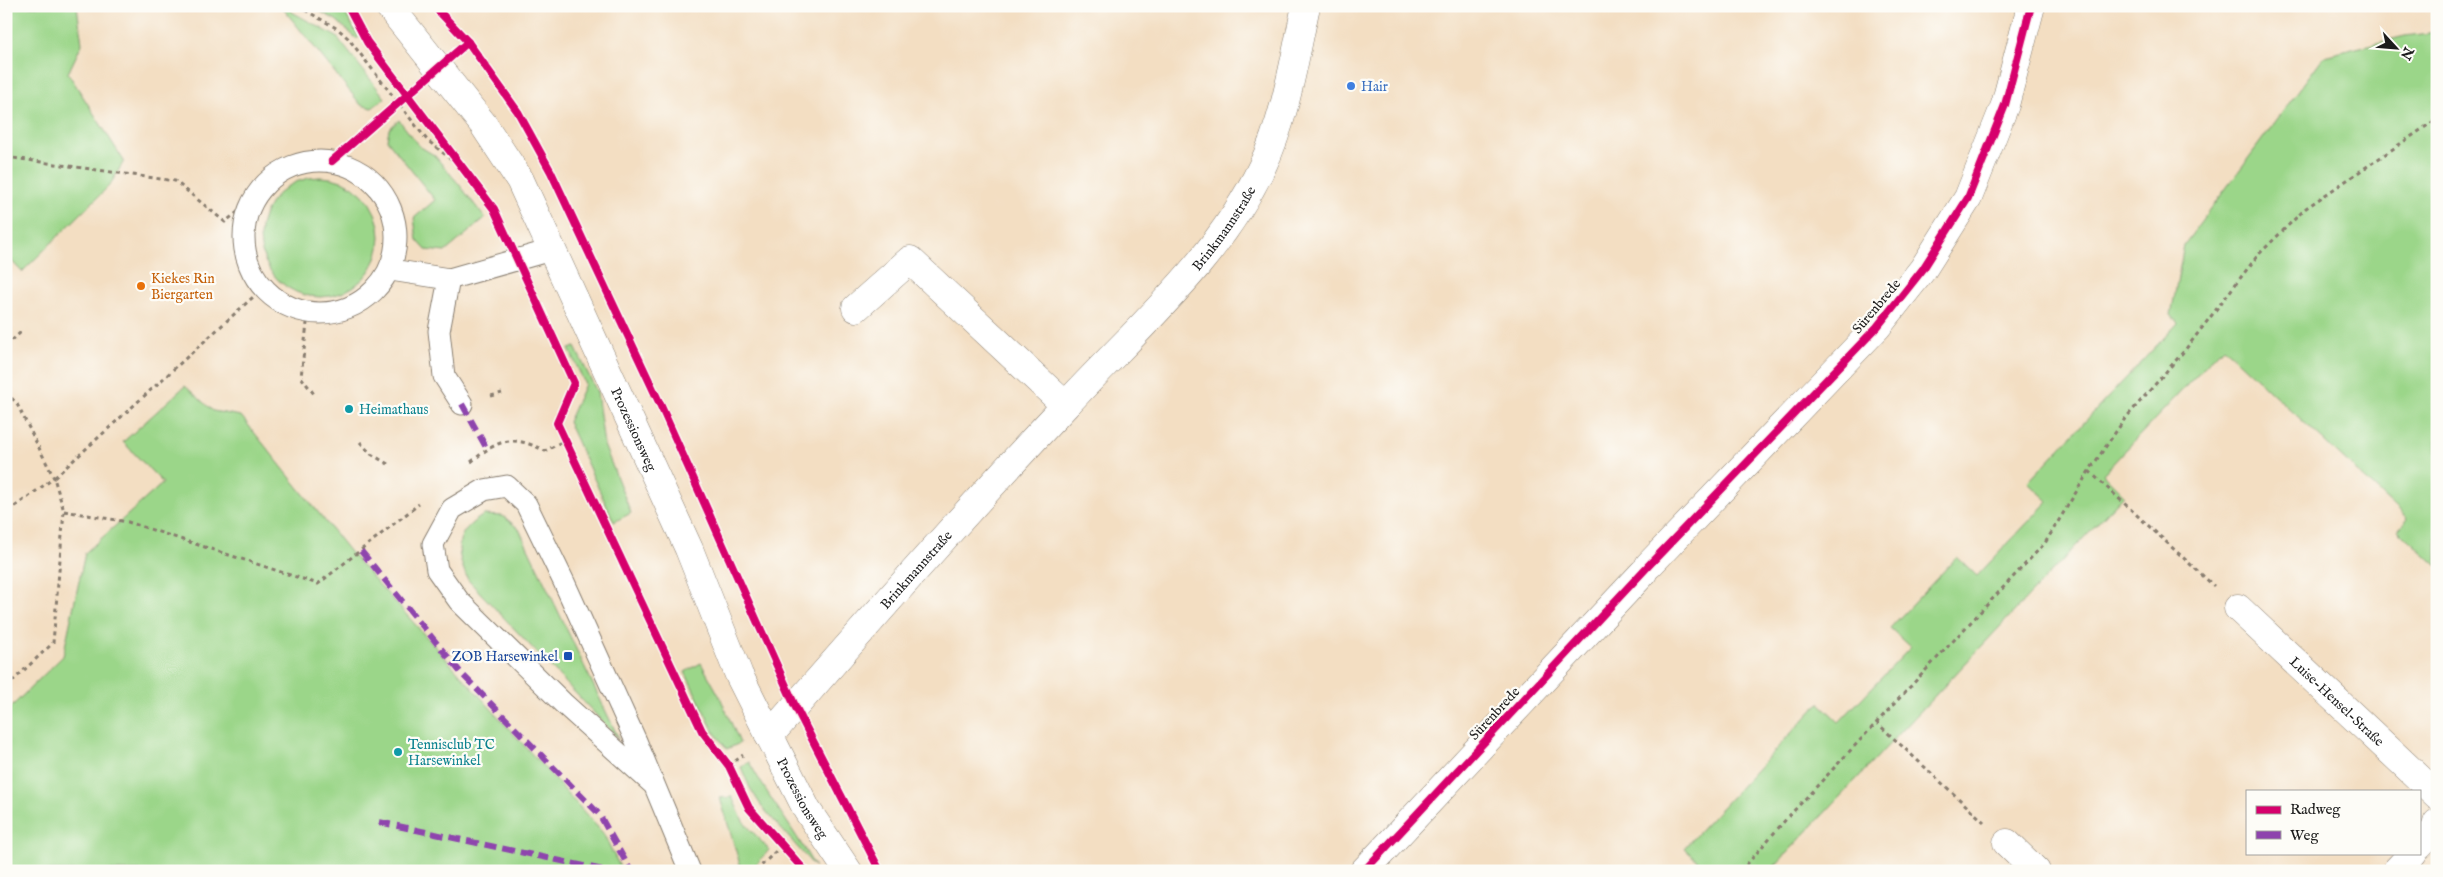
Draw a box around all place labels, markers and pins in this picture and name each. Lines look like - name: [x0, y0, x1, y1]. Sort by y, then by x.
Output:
- place label: Hair: [1361, 78, 1388, 96]
- marker: Hair: [1345, 80, 1357, 92]
- place label: Kiekes Rin Biergarten: [151, 270, 215, 304]
- marker: Kiekes Rin Biergarten: [135, 280, 147, 292]
- place label: Heimathaus: [359, 401, 428, 419]
- marker: Heimathaus: [343, 403, 355, 415]
- place label: ZOB Harsewinkel: [452, 648, 558, 666]
- marker: ZOB Harsewinkel: [562, 650, 574, 662]
- place label: Tennisclub TC Harsewinkel: [408, 736, 495, 770]
- marker: Tennisclub TC Harsewinkel: [392, 746, 404, 758]

